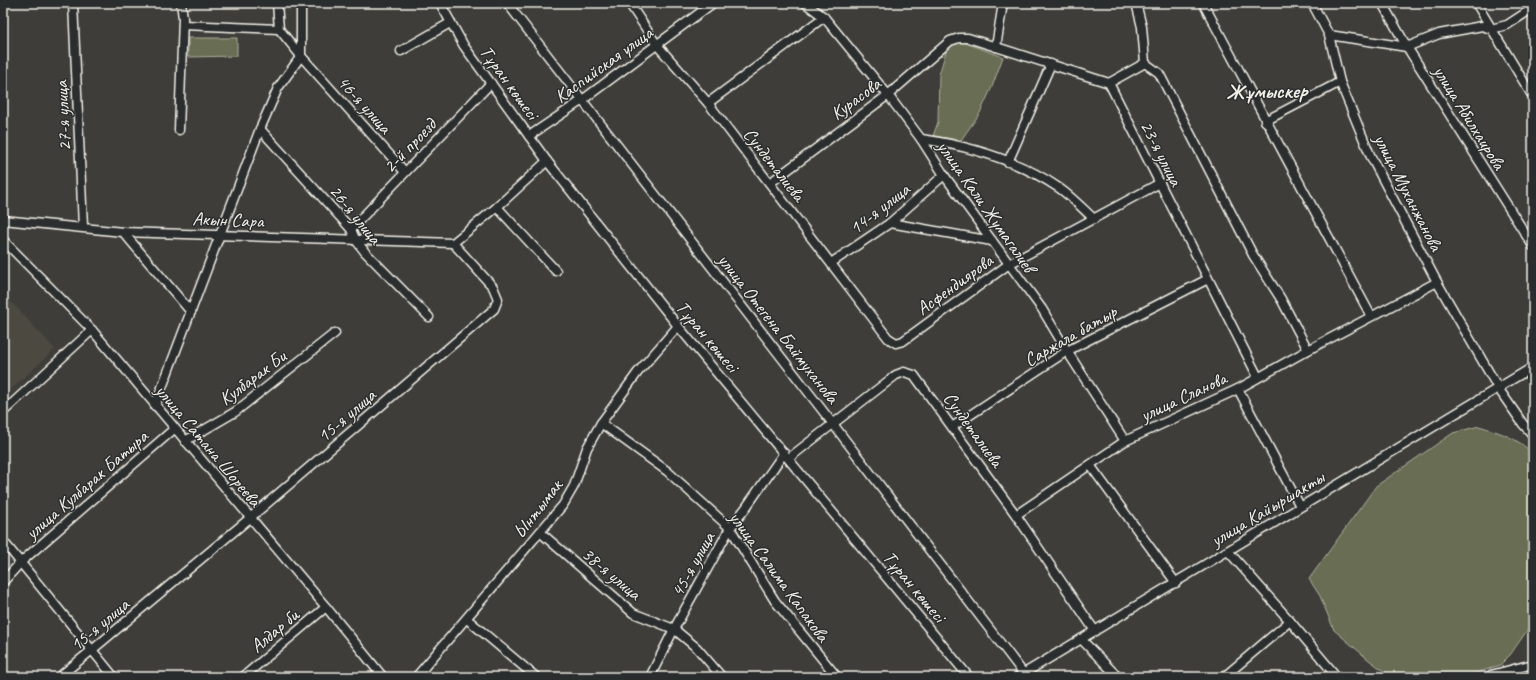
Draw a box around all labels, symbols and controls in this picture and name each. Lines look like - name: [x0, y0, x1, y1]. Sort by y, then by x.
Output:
- street label: Каспийская улица: [550, 20, 659, 108]
- street label: Тұран көшесі: [474, 41, 546, 126]
- street label: улица Абилхаирова: [1427, 60, 1511, 175]
- street label: 46-я улица: [332, 71, 398, 140]
- street label: Курасова: [826, 71, 887, 126]
- district label: Жұмыскер: [1226, 78, 1309, 104]
- street label: 27-я улица: [49, 79, 77, 152]
- street label: 2-й проезд: [378, 112, 443, 178]
- street label: 23-я улица: [1134, 117, 1189, 192]
- street label: Сундеталиева: [738, 123, 812, 208]
- street label: улица Муханжанова: [1368, 129, 1449, 256]
- street label: улица Кали Жумагалиев: [931, 135, 1043, 281]
- street label: 14-я улица: [845, 177, 916, 240]
- street label: 26-я улица: [324, 180, 388, 251]
- street label: Акын Сара: [192, 207, 265, 233]
- street label: улица Отегена Баймуханова: [712, 248, 845, 410]
- street label: Асфендиярова: [911, 248, 999, 321]
- street label: Тұран көшесі: [670, 296, 746, 379]
- street label: Саржала батыр: [1020, 299, 1122, 372]
- street label: Кулбарак Би: [214, 344, 292, 411]
- street label: улица Сланова: [1136, 366, 1232, 428]
- street label: улица Сатана Шореева: [149, 379, 268, 513]
- street label: 15-я улица: [312, 383, 382, 448]
- street label: Сундеталиева: [938, 387, 1010, 474]
- street label: улица Кулбарак Батыра: [19, 424, 154, 545]
- street label: улица Кайыршакты: [1205, 464, 1330, 553]
- street label: Ынтымак: [508, 473, 569, 543]
- street label: улица Салима Капакова: [723, 506, 836, 648]
- street label: 45-я улица: [665, 526, 721, 601]
- street label: 38-я улица: [577, 542, 647, 607]
- street label: Тұран көшесі: [877, 546, 953, 629]
- street label: 15-я улица: [65, 592, 136, 657]
- street label: Алдар би: [245, 602, 305, 658]

